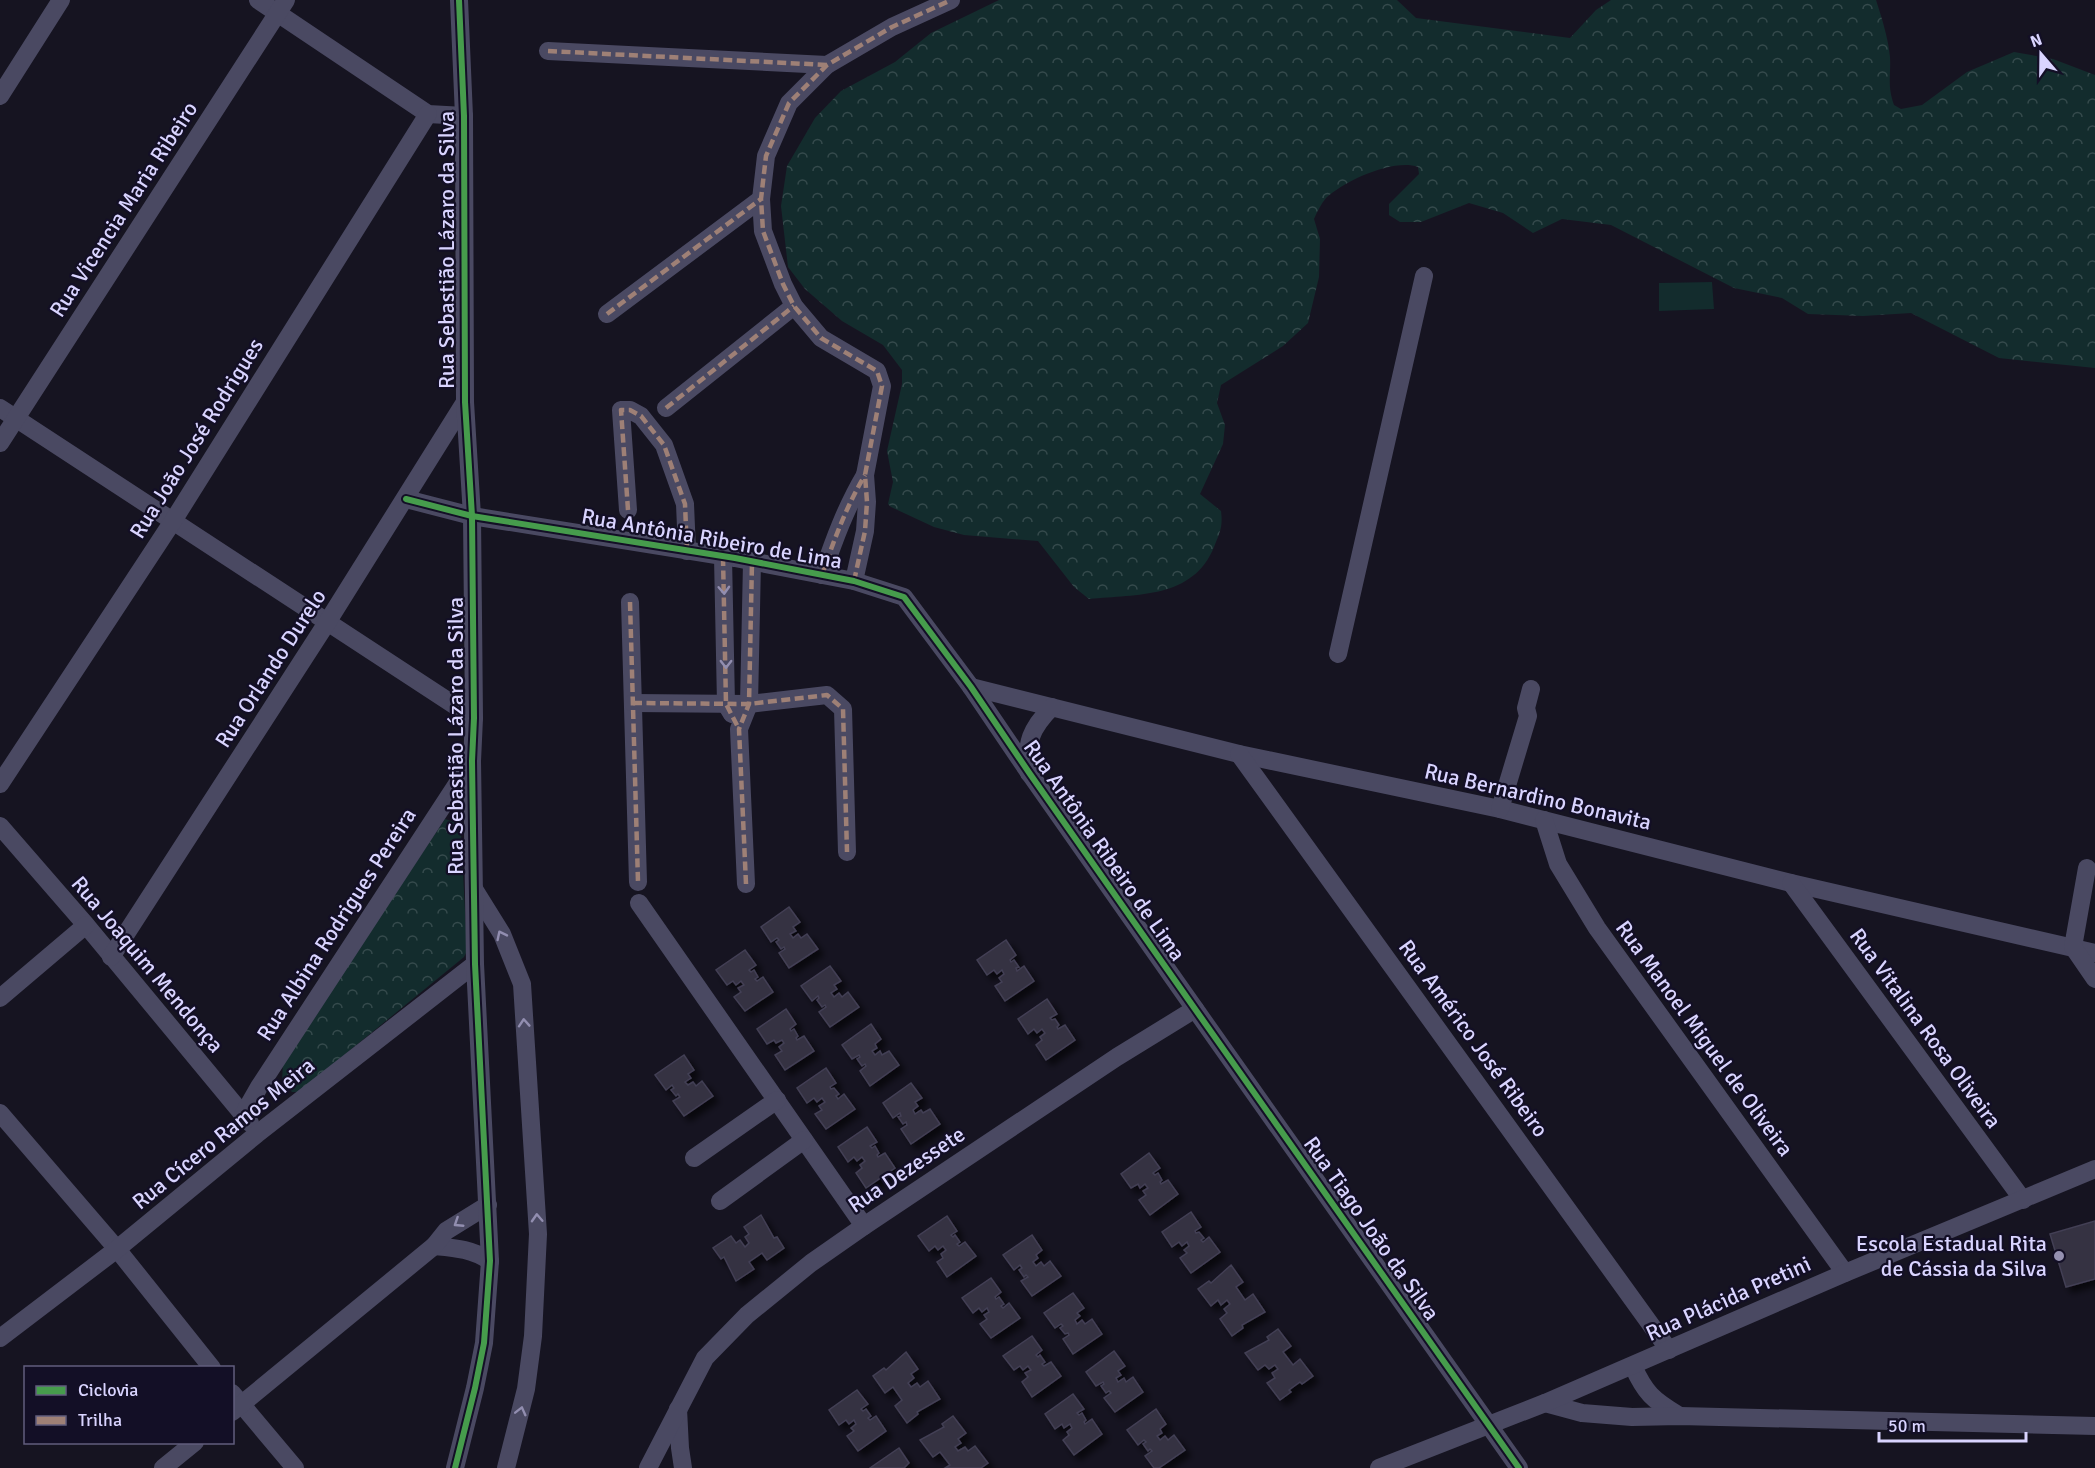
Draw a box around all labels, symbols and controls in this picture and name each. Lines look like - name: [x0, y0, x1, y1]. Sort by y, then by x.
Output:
- north arrow: [2011, 24, 2071, 84]
- text: N: [2028, 30, 2045, 52]
- street label: Rua Vicencia Maria Ribeiro: [44, 97, 203, 322]
- street label: Rua Sebastião Lázaro da Silva: [433, 111, 460, 389]
- street label: Rua João José Rodrigues: [124, 333, 269, 543]
- street label: Rua Antônia Ribeiro de Lima: [580, 502, 844, 575]
- street label: Rua Orlando Durelo: [209, 584, 332, 753]
- one-way arrow: [718, 586, 731, 595]
- street label: Rua Sebastião Lázaro da Silva: [442, 597, 469, 875]
- one-way arrow: [720, 659, 732, 668]
- street label: Rua Antônia Ribeiro de Lima: [1018, 734, 1191, 966]
- street label: Rua Bernardino Bonavita: [1422, 757, 1654, 836]
- street label: Rua Albina Rodrigues Pereira: [251, 803, 422, 1046]
- street label: Rua Joaquim Mendonça: [66, 870, 229, 1058]
- street label: Rua Manoel Miguel de Oliveira: [1610, 915, 1799, 1161]
- street label: Rua Vitalina Rosa Oliveira: [1844, 923, 2007, 1134]
- one-way arrow: [497, 930, 509, 941]
- street label: Rua Américo José Ribeiro: [1393, 934, 1554, 1142]
- one-way arrow: [518, 1019, 531, 1028]
- street label: Rua Cícero Ramos Meira: [127, 1052, 320, 1215]
- street label: Rua Dezessete: [843, 1120, 970, 1218]
- street label: Rua Tiago João da Silva: [1298, 1131, 1445, 1325]
- one-way arrow: [531, 1213, 544, 1222]
- one-way arrow: [454, 1215, 465, 1226]
- place label: Escola Estadual Rita de Cássia da Silva: [1856, 1230, 2047, 1282]
- marker: Escola Estadual Rita de Cássia da Silva: [2052, 1249, 2066, 1263]
- street label: Rua Plácida Pretini: [1642, 1250, 1815, 1347]
- legend: [24, 1366, 234, 1444]
- text: Ciclovia: [78, 1379, 138, 1401]
- scale bar: [1879, 1405, 2026, 1443]
- one-way arrow: [513, 1407, 526, 1417]
- text: Trilha: [78, 1409, 122, 1431]
- text: 50 m: [1888, 1415, 1926, 1437]

